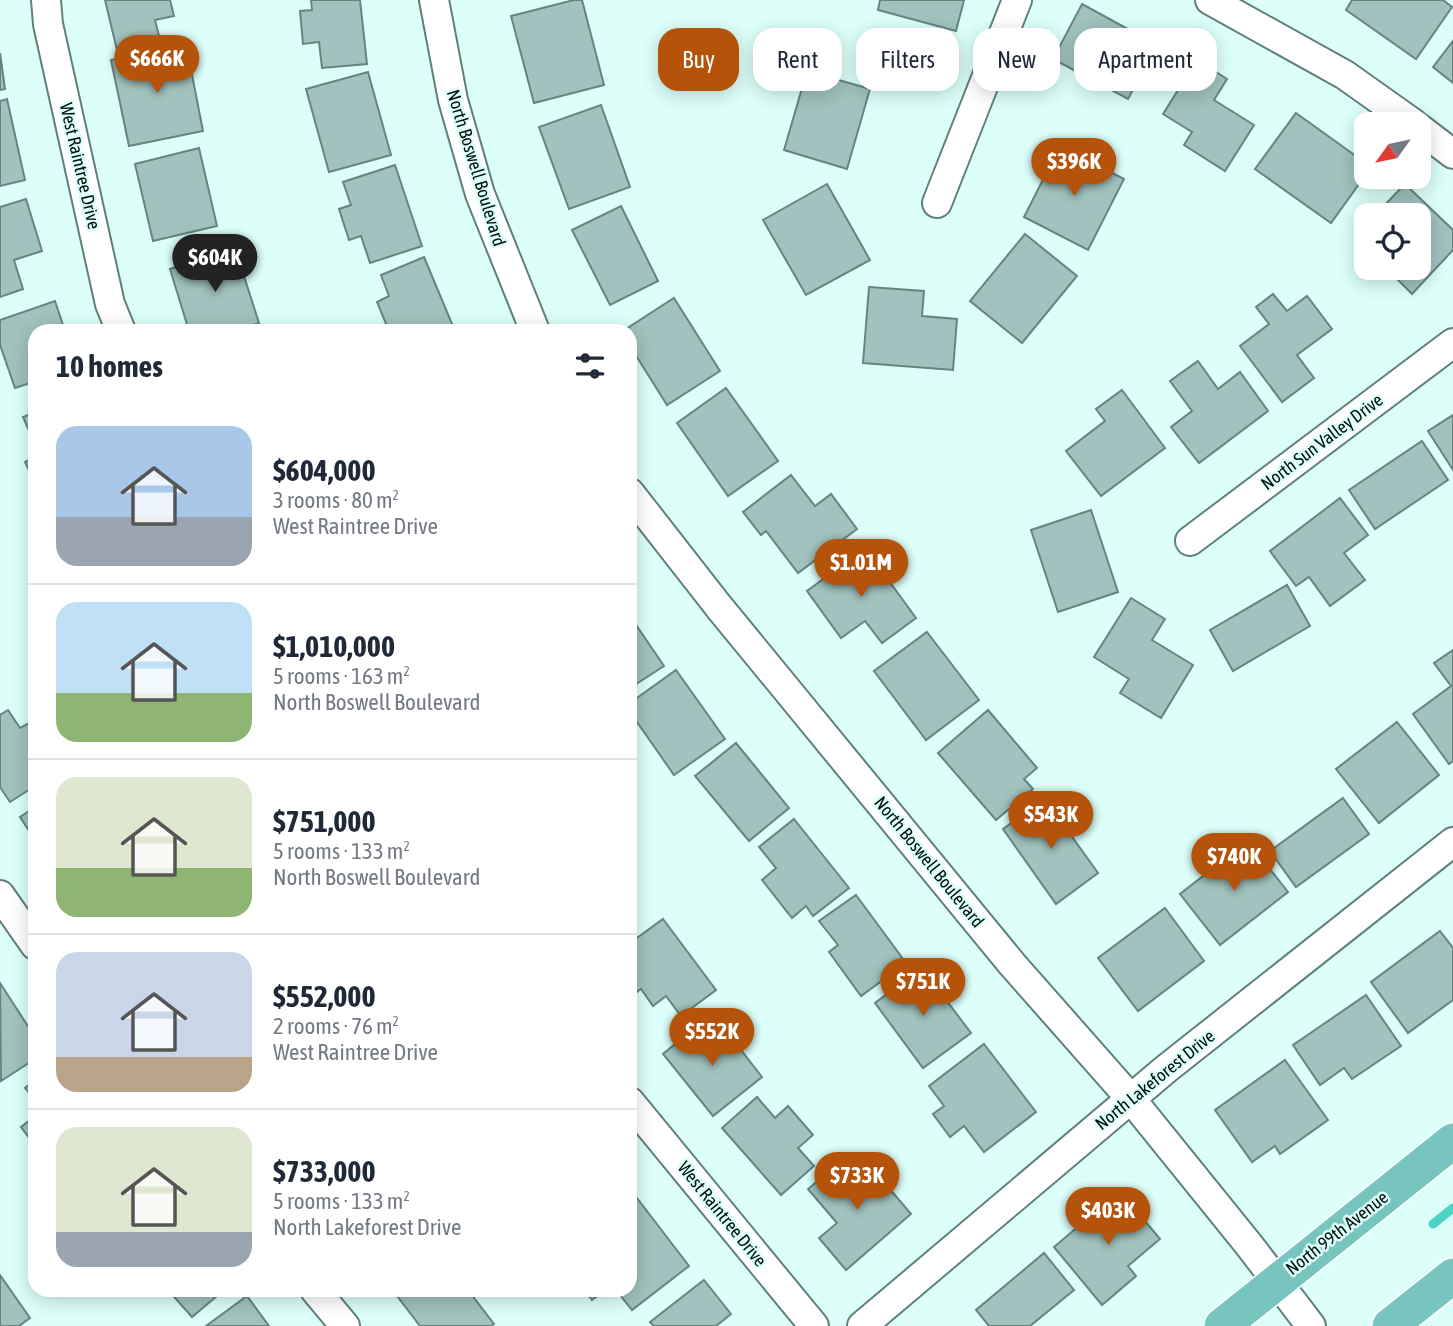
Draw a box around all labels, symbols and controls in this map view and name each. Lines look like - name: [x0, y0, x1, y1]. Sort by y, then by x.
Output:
- chip: Buy: [658, 28, 739, 91]
- chip: Rent: [753, 28, 842, 91]
- chip: Filters: [856, 28, 959, 91]
- chip: New: [973, 28, 1060, 91]
- chip: Apartment: [1074, 28, 1217, 91]
- pin: $666K: [108, 36, 206, 95]
- text: $666K: [130, 45, 184, 71]
- street label: North Boswell Boulevard: [443, 87, 510, 249]
- street label: West Raintree Drive: [56, 101, 105, 231]
- north arrow: [1354, 112, 1432, 189]
- map controls: [1354, 112, 1431, 280]
- pin: $396K: [1025, 138, 1123, 198]
- text: $396K: [1047, 148, 1101, 174]
- button: locate: [1354, 203, 1431, 280]
- pin: $604K: [166, 234, 264, 294]
- text: $604K: [188, 244, 242, 270]
- icon: filters: [571, 347, 609, 385]
- text: 10 homes: [56, 349, 163, 383]
- street label: North Sun Valley Drive: [1257, 389, 1387, 494]
- text: $604,000: [273, 453, 376, 487]
- icon: home: [112, 454, 196, 538]
- text: 3 rooms · 80 m²: [273, 487, 399, 513]
- text: West Raintree Drive: [273, 513, 438, 539]
- pin: $1.01M: [804, 540, 918, 599]
- text: $1.01M: [830, 549, 892, 575]
- text: $1,010,000: [273, 629, 395, 663]
- icon: home: [112, 630, 196, 714]
- text: 5 rooms · 163 m²: [273, 663, 410, 689]
- text: North Boswell Boulevard: [273, 689, 481, 715]
- street label: North Boswell Boulevard: [870, 792, 989, 931]
- pin: $543K: [1002, 792, 1100, 851]
- text: $543K: [1024, 801, 1078, 827]
- text: $751,000: [273, 804, 376, 838]
- icon: home: [112, 805, 196, 889]
- pin: $740K: [1185, 834, 1283, 893]
- text: 5 rooms · 133 m²: [273, 838, 410, 864]
- text: $740K: [1207, 843, 1261, 869]
- text: North Boswell Boulevard: [273, 864, 481, 890]
- pin: $751K: [874, 958, 972, 1018]
- text: $751K: [896, 968, 950, 994]
- text: $552,000: [273, 979, 376, 1013]
- icon: home: [112, 980, 196, 1064]
- pin: $552K: [663, 1009, 761, 1068]
- text: 2 rooms · 76 m²: [273, 1013, 399, 1039]
- text: $552K: [685, 1018, 739, 1044]
- street label: North Lakeforest Drive: [1091, 1025, 1219, 1134]
- text: West Raintree Drive: [273, 1039, 438, 1065]
- pin: $733K: [808, 1152, 906, 1212]
- text: $733,000: [273, 1154, 376, 1188]
- icon: home: [112, 1155, 196, 1239]
- street label: West Raintree Drive: [674, 1157, 771, 1270]
- text: $733K: [830, 1162, 884, 1188]
- street label: North 99th Avenue: [1281, 1186, 1392, 1279]
- text: 5 rooms · 133 m²: [273, 1188, 410, 1214]
- pin: $403K: [1059, 1188, 1157, 1247]
- text: $403K: [1081, 1197, 1135, 1223]
- text: North Lakeforest Drive: [273, 1214, 462, 1240]

